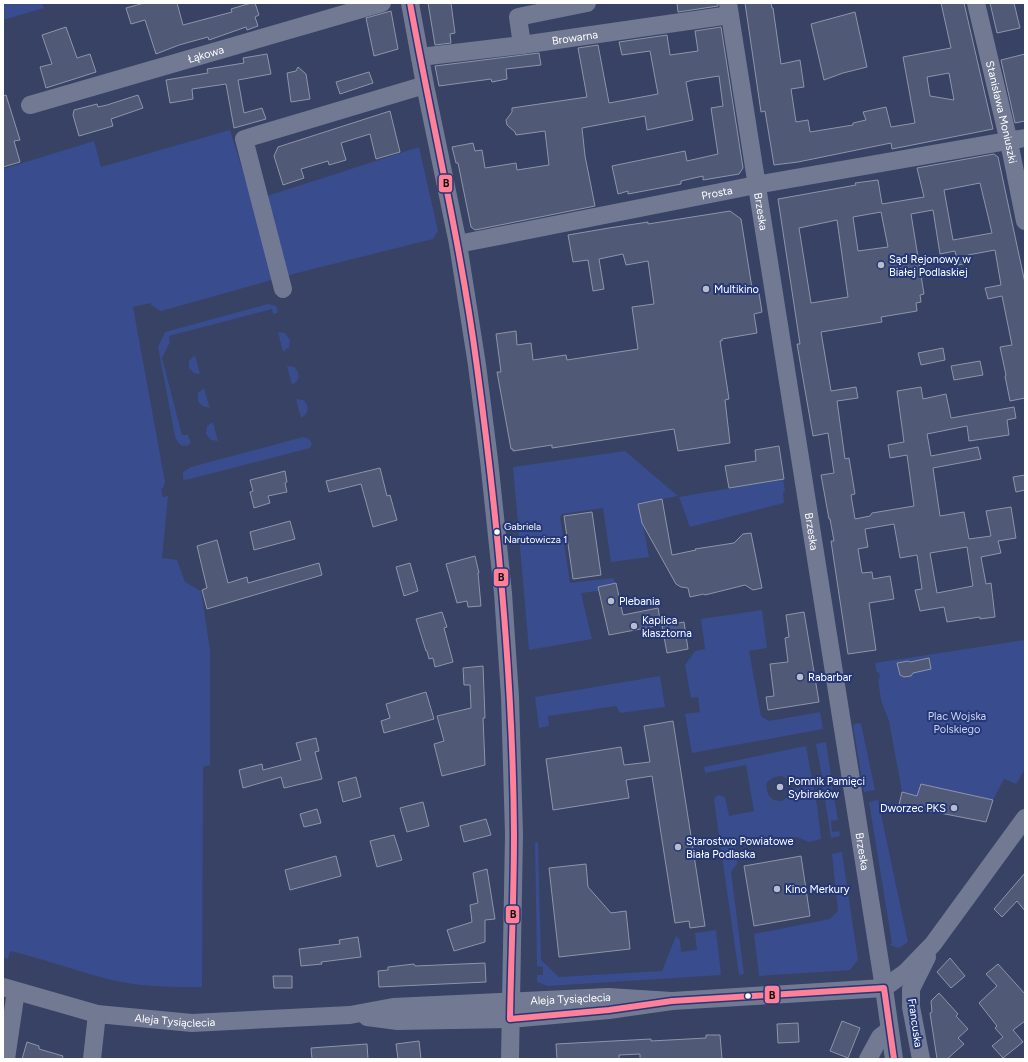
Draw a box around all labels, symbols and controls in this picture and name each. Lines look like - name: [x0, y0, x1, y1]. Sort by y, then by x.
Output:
- street label: Browarna: [551, 28, 599, 47]
- street label: Łąkowa: [186, 43, 225, 65]
- street label: Stanisława Moniuszki: [983, 59, 1020, 164]
- line badge: B: [438, 174, 453, 193]
- text: B: [443, 177, 450, 190]
- street label: Prosta: [700, 183, 734, 202]
- street label: Brzeska: [752, 192, 770, 231]
- place label: Sąd Rejonowy w Białej Podlaskiej: [889, 253, 971, 279]
- marker: Sąd Rejonowy w Białej Podlaskiej: [876, 260, 886, 270]
- place label: Multikino: [714, 283, 759, 296]
- marker: Multikino: [701, 284, 711, 294]
- street label: Brzeska: [802, 512, 821, 551]
- place label: Gabriela Narutowicza 1: [504, 520, 567, 546]
- marker: Gabriela Narutowicza 1: [492, 527, 502, 537]
- line badge: B: [493, 568, 509, 587]
- text: B: [498, 571, 505, 584]
- place label: Plebania: [619, 595, 660, 608]
- marker: Plebania: [606, 596, 616, 606]
- place label: Kaplica klasztorna: [642, 614, 692, 640]
- marker: Kaplica klasztorna: [629, 621, 639, 631]
- place label: Rabarbar: [808, 671, 852, 684]
- marker: Rabarbar: [795, 672, 805, 682]
- park label: Plac Wojska Polskiego: [928, 710, 986, 736]
- place label: Pomnik Pamięci Sybiraków: [788, 775, 865, 801]
- marker: Pomnik Pamięci Sybiraków: [775, 782, 785, 792]
- place label: Dworzec PKS: [880, 802, 946, 815]
- marker: Dworzec PKS: [949, 803, 959, 813]
- street label: Brzeska: [853, 832, 872, 871]
- place label: Starostwo Powiatowe Biała Podlaska: [686, 835, 794, 861]
- marker: Starostwo Powiatowe Biała Podlaska: [673, 842, 683, 852]
- place label: Kino Merkury: [785, 883, 850, 896]
- marker: Kino Merkury: [772, 884, 782, 894]
- line badge: B: [505, 905, 520, 924]
- text: B: [510, 908, 517, 921]
- line badge: B: [764, 985, 780, 1004]
- text: B: [769, 989, 776, 1002]
- street label: Aleja Tysiąclecia: [530, 990, 611, 1007]
- unlabelled marker: [743, 991, 753, 1001]
- street label: Francuska: [905, 998, 925, 1048]
- street label: Aleja Tysiąclecia: [134, 1011, 215, 1030]

